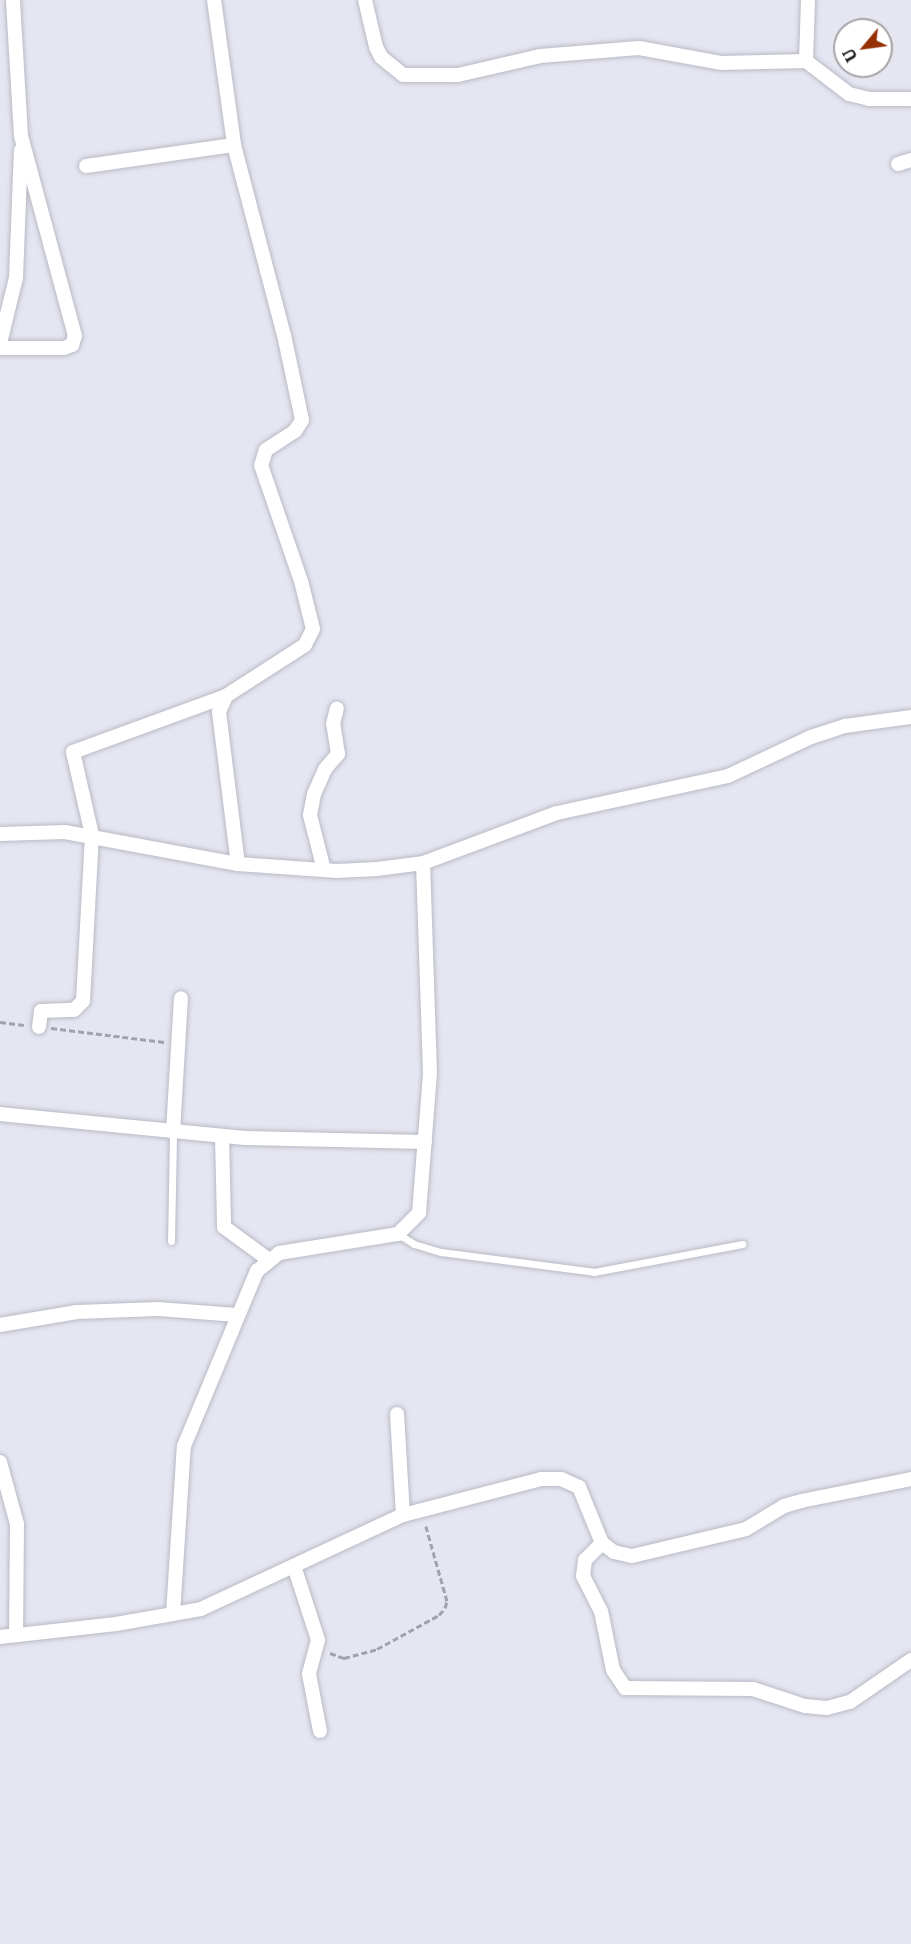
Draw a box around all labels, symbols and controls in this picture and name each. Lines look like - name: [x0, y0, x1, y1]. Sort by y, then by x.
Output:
- north arrow: [833, 18, 893, 78]
- text: U: [835, 44, 863, 67]

